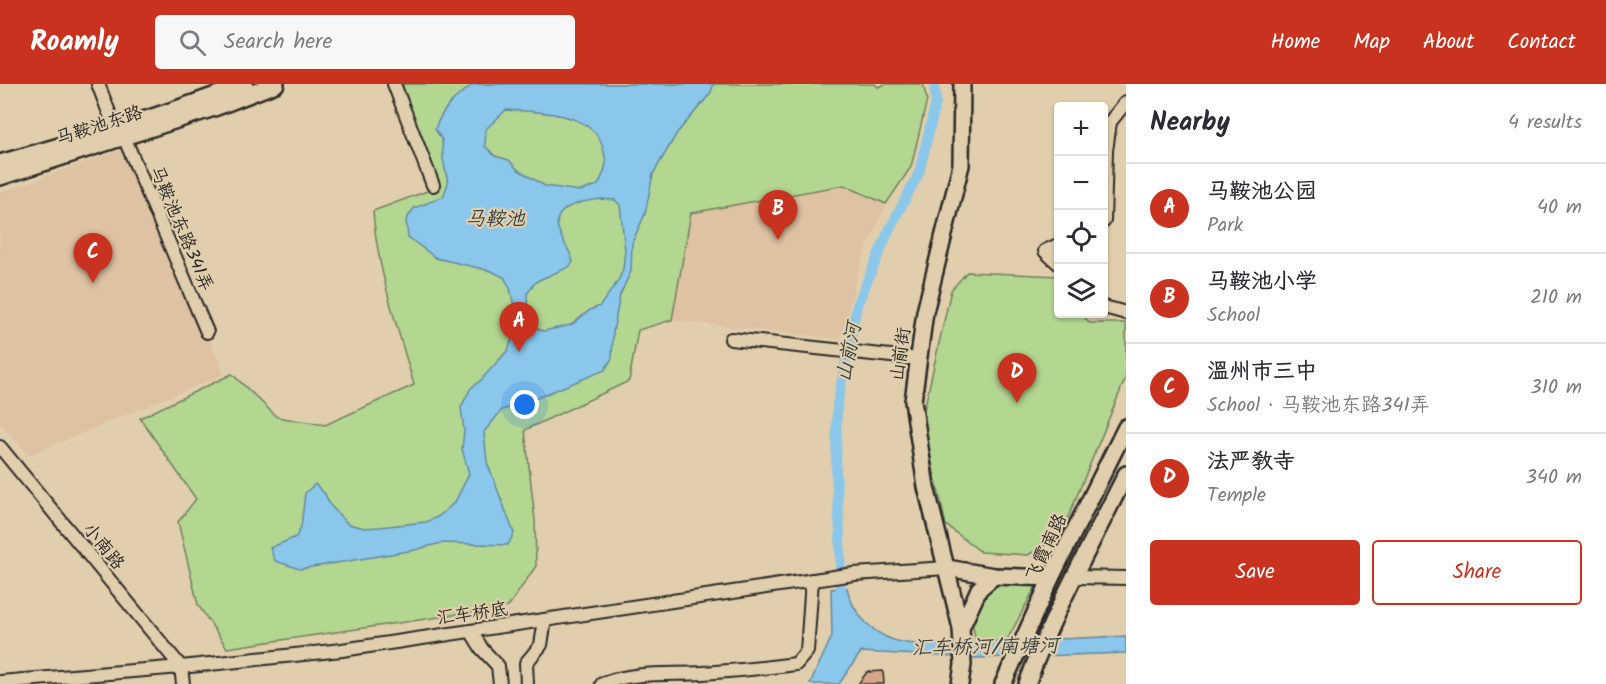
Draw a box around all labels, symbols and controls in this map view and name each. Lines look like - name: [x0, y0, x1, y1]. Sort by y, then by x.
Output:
- search box: [155, 15, 575, 69]
- text: Roamly: [30, 20, 119, 65]
- text: Search here: [224, 25, 332, 60]
- icon: search: [176, 26, 209, 59]
- text: Home: [1271, 26, 1320, 59]
- text: Map: [1353, 26, 1390, 59]
- text: About: [1423, 26, 1474, 59]
- text: Contact: [1507, 26, 1576, 59]
- street label: 马鞍池东路: [52, 99, 147, 154]
- map controls: [1054, 102, 1108, 318]
- button: +: [1054, 102, 1108, 156]
- text: Nearby: [1150, 102, 1230, 144]
- text: 4 results: [1508, 107, 1582, 139]
- button: −: [1054, 156, 1108, 210]
- street label: 马鞍池东路341弄: [141, 161, 220, 296]
- text: 马鞍池公园: [1207, 175, 1317, 210]
- pin: B: [758, 190, 798, 240]
- text: A: [1163, 192, 1176, 224]
- text: 40 m: [1537, 192, 1582, 224]
- water label: 马鞍池: [465, 204, 526, 236]
- button: locate: [1054, 210, 1108, 264]
- text: Park: [1207, 210, 1243, 242]
- pin: C: [74, 234, 112, 283]
- button: layers: [1054, 264, 1108, 318]
- text: 马鞍池小学: [1207, 265, 1317, 300]
- text: B: [1163, 282, 1176, 314]
- text: 210 m: [1530, 282, 1582, 314]
- text: School: [1207, 300, 1260, 332]
- pin: A: [500, 302, 538, 352]
- water label: 山前河: [829, 317, 872, 385]
- street label: 山前街: [883, 325, 920, 383]
- pin: D: [998, 354, 1036, 403]
- text: 温州市三中: [1207, 355, 1317, 390]
- text: C: [1163, 372, 1176, 404]
- text: 310 m: [1530, 372, 1582, 404]
- your location: [510, 390, 539, 419]
- text: School · 马鞍池东路341弄: [1207, 390, 1430, 422]
- text: 法严教寺: [1207, 445, 1295, 480]
- text: D: [1163, 462, 1176, 494]
- text: 340 m: [1526, 462, 1582, 494]
- text: Temple: [1207, 480, 1266, 512]
- street label: 飞霞南路: [1019, 509, 1076, 586]
- street label: 小南路: [75, 517, 131, 577]
- button: Save: [1150, 540, 1360, 605]
- button: Share: [1372, 540, 1582, 605]
- street label: 汇车桥底: [435, 595, 510, 634]
- water label: 汇车桥河/南塘河: [911, 631, 1062, 665]

